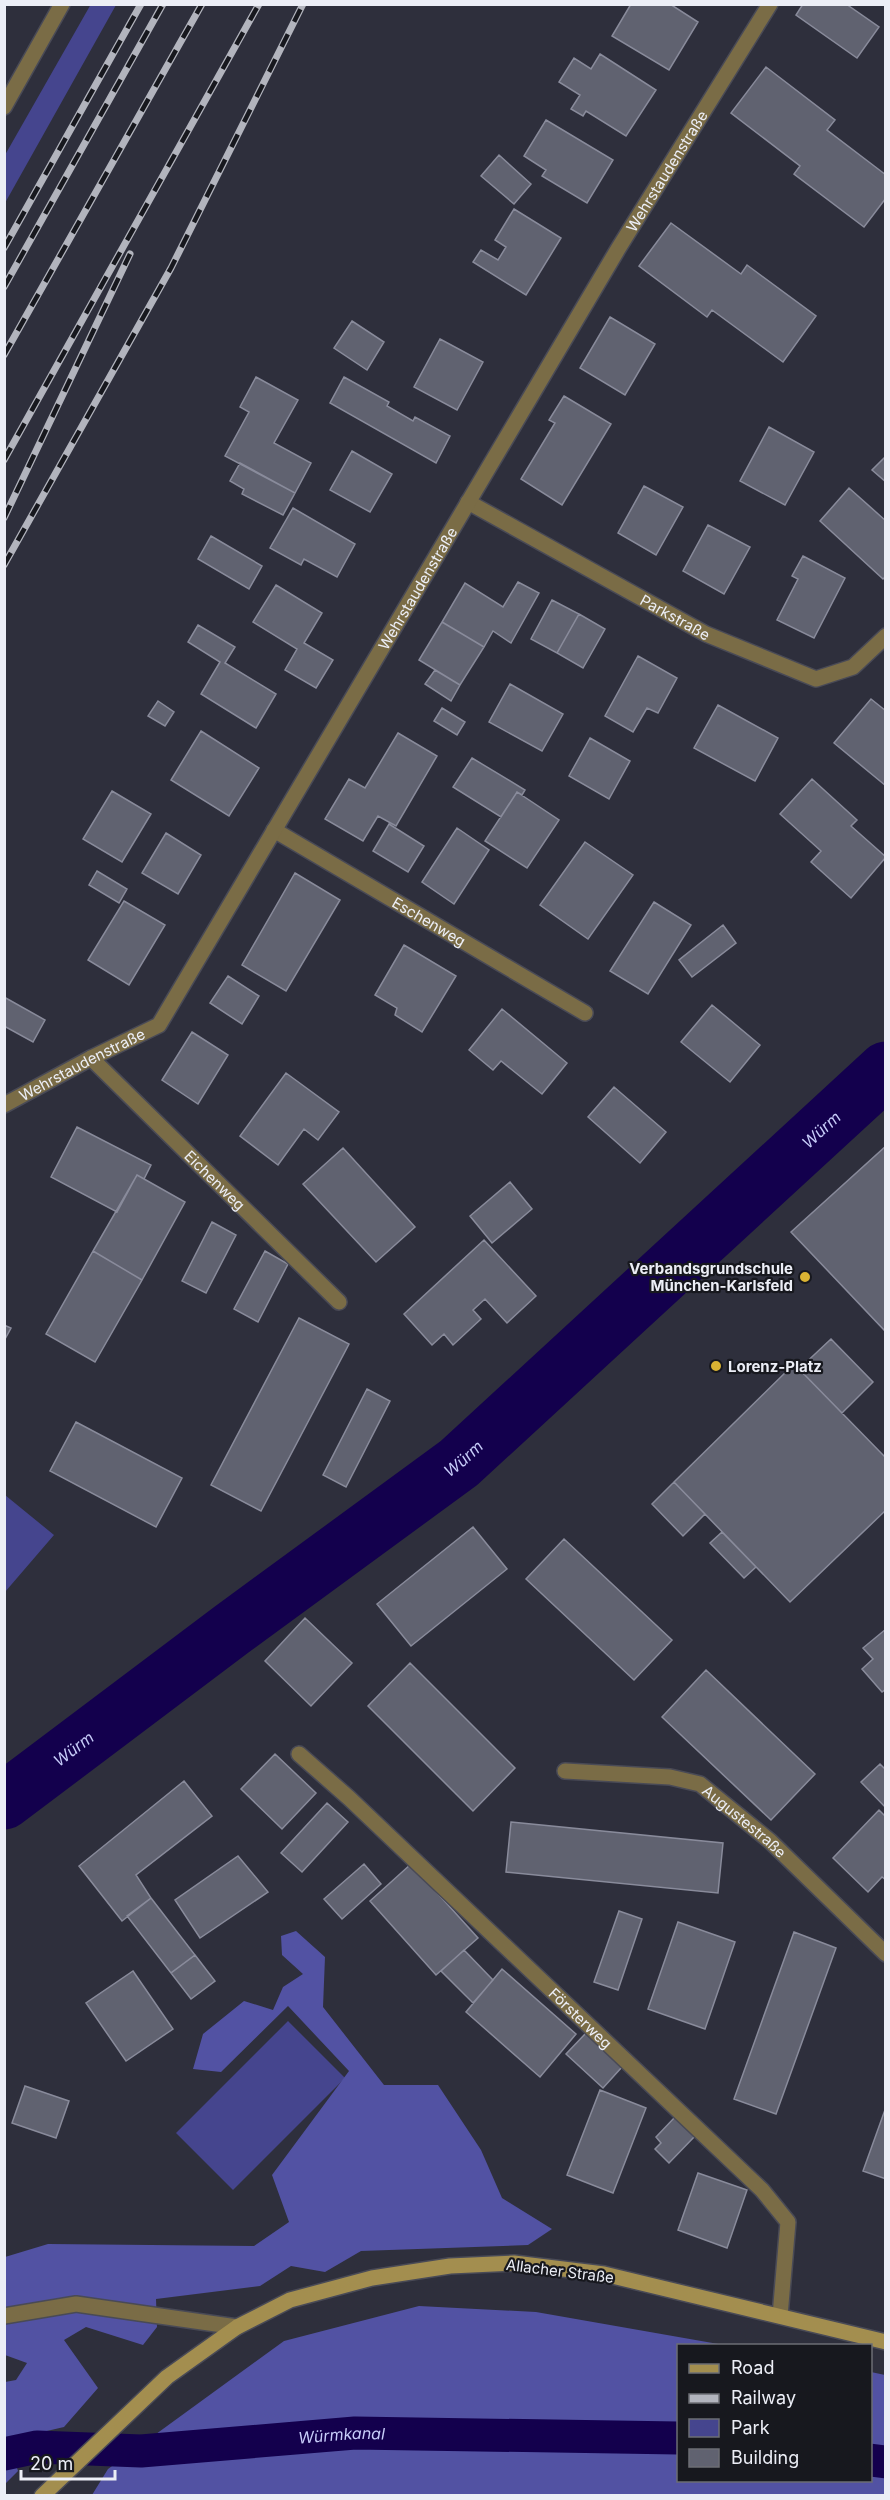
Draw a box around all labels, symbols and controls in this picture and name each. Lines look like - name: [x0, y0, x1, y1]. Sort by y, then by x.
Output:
- street label: Wehrstaudenstraße: [622, 107, 711, 235]
- street label: Wehrstaudenstraße: [374, 523, 461, 653]
- street label: Parkstraße: [637, 590, 714, 644]
- street label: Eschenweg: [389, 892, 469, 950]
- street label: Wehrstaudenstraße: [16, 1024, 148, 1105]
- water label: Würm: [798, 1107, 845, 1152]
- street label: Eichenweg: [181, 1146, 249, 1214]
- place label: Verbandsgrundschule München-Karlsfeld: [629, 1259, 793, 1295]
- marker: Verbandsgrundschule München-Karlsfeld: [798, 1270, 812, 1284]
- place label: Lorenz-Platz: [728, 1357, 822, 1376]
- marker: Lorenz-Platz: [709, 1359, 723, 1373]
- water label: Würm: [440, 1436, 487, 1481]
- water label: Würm: [49, 1727, 98, 1770]
- street label: Augustestraße: [699, 1781, 791, 1861]
- street label: Försterweg: [545, 1983, 616, 2052]
- street label: Allacher Straße: [505, 2255, 615, 2287]
- legend: [677, 2344, 872, 2482]
- text: Road: [731, 2357, 774, 2378]
- text: Railway: [731, 2387, 796, 2408]
- text: Park: [731, 2417, 770, 2438]
- water label: Würmkanal: [297, 2423, 385, 2448]
- scale bar: [21, 2443, 116, 2481]
- text: Building: [731, 2447, 799, 2468]
- text: 20 m: [30, 2453, 73, 2474]

